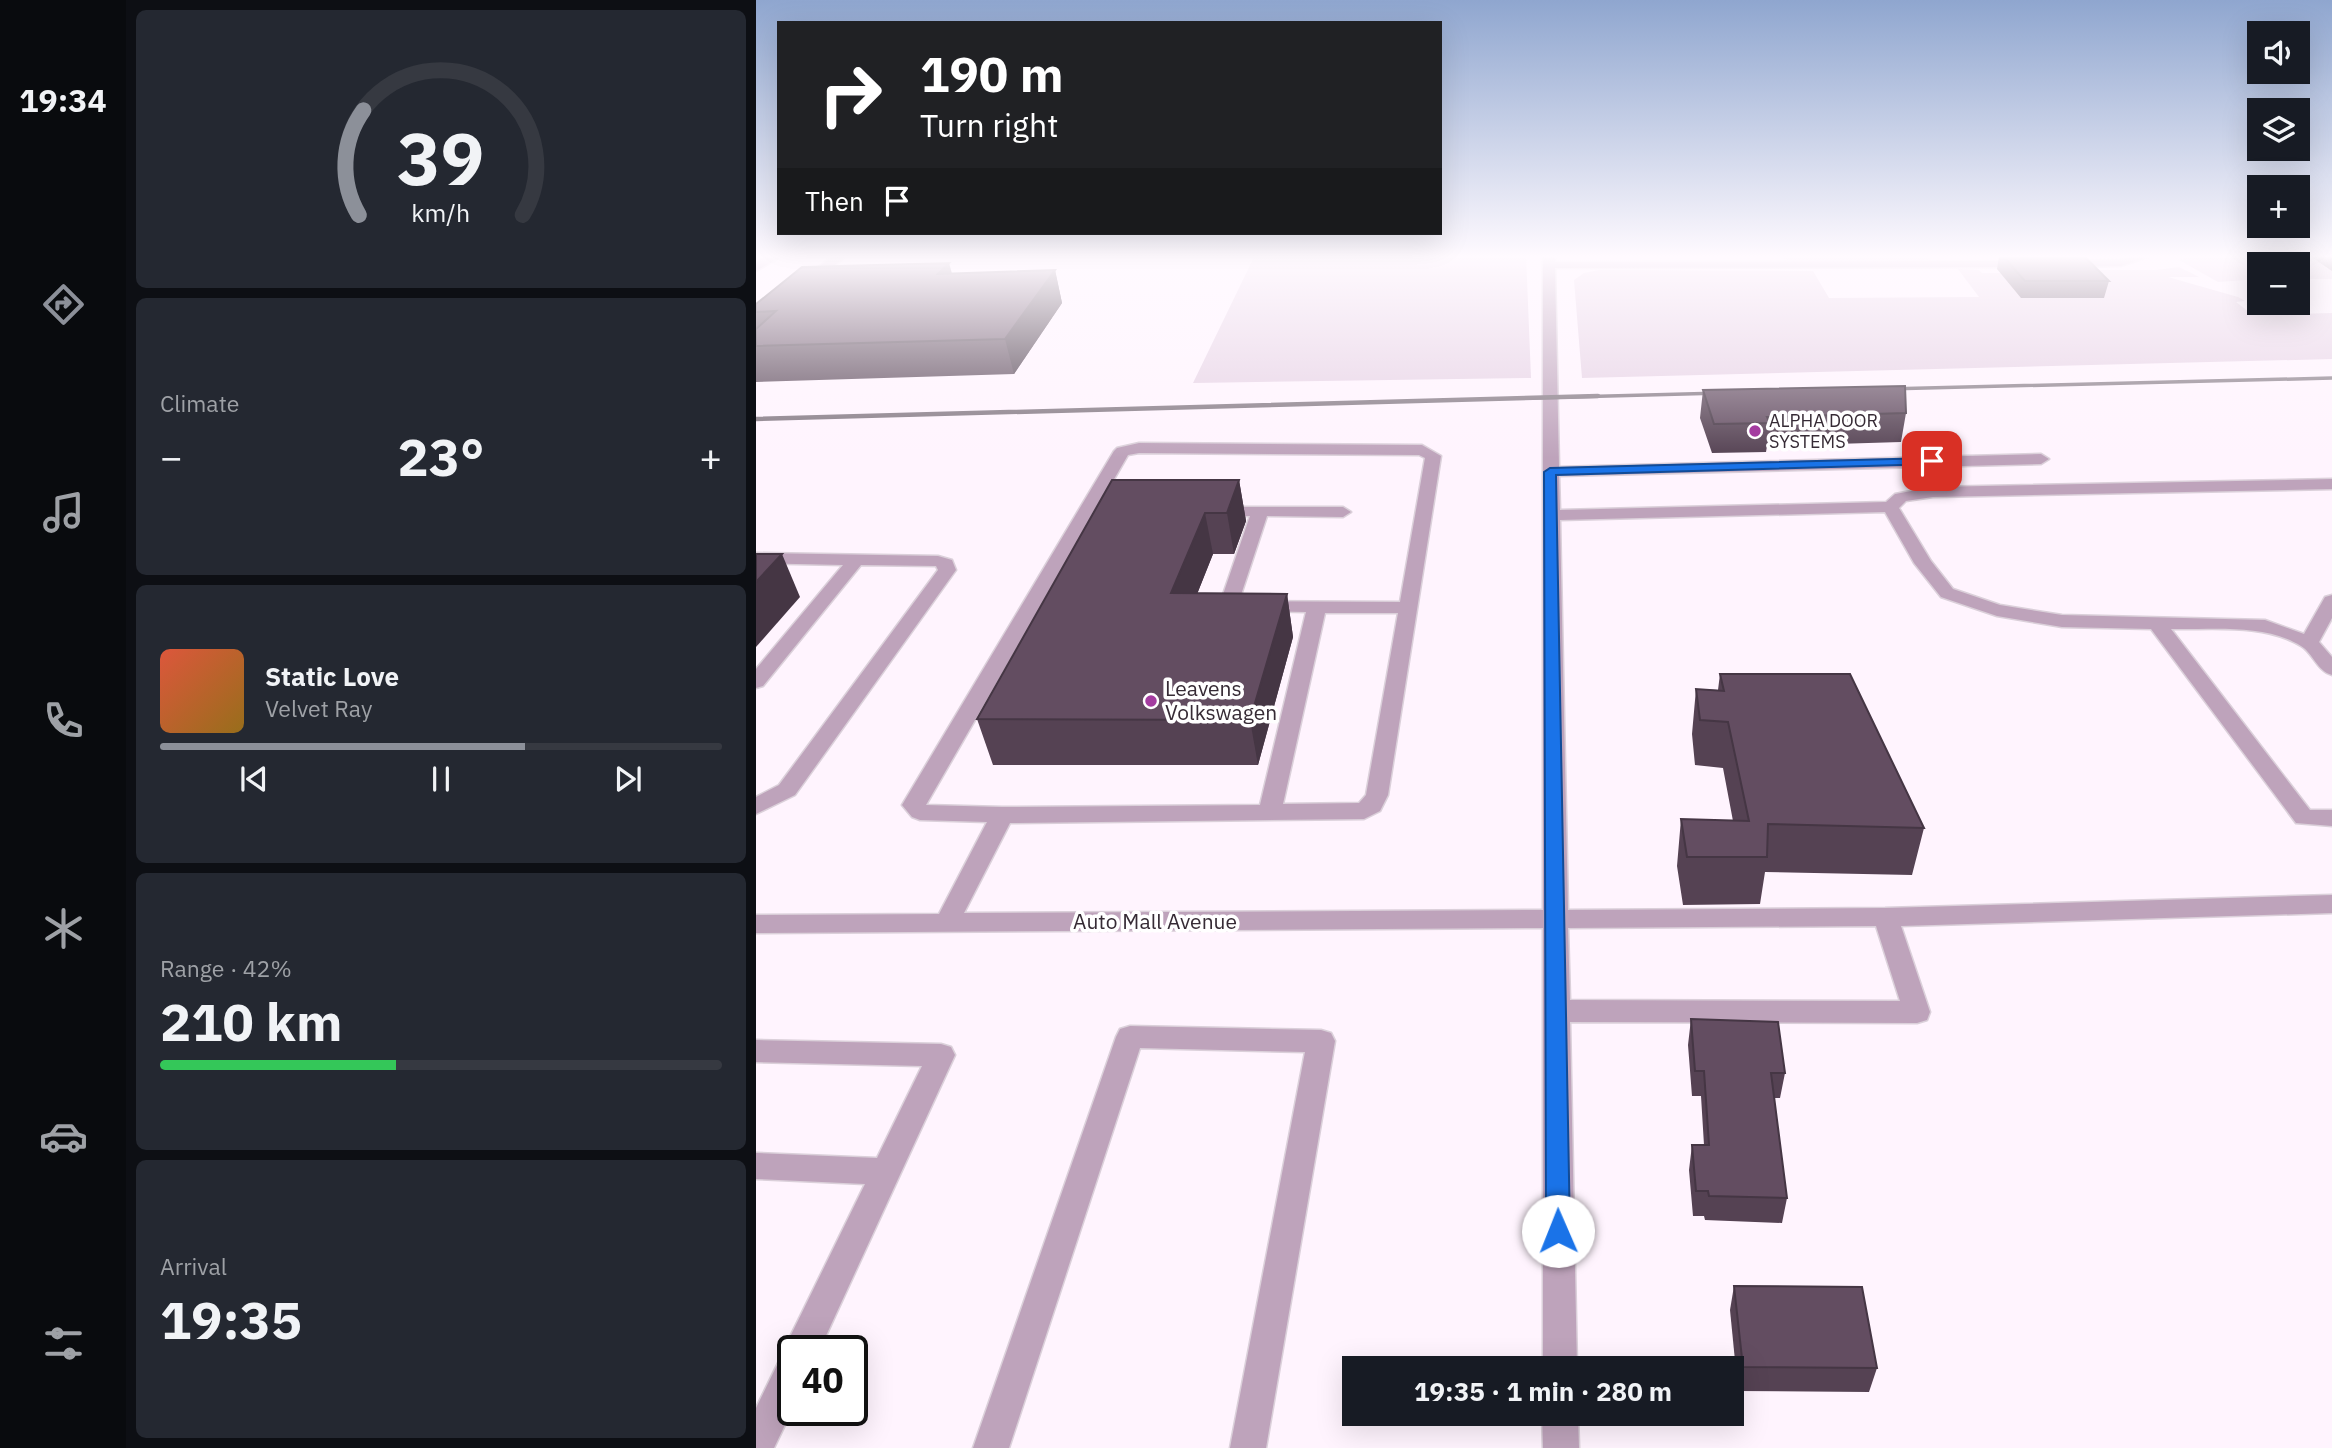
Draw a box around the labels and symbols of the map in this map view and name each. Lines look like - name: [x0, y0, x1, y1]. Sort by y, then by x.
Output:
- place label: ALPHA DOOR SYSTEMS: [1769, 409, 1878, 453]
- marker: ALPHA DOOR SYSTEMS: [1747, 423, 1763, 439]
- pin: [1902, 431, 1962, 491]
- place label: Leavens Volkswagen: [1165, 674, 1277, 726]
- marker: Leavens Volkswagen: [1143, 693, 1159, 709]
- street label: Auto Mall Avenue: [1073, 907, 1237, 935]
- position arrow: [1521, 1194, 1595, 1268]
- speed limit sign: 40: [777, 1335, 868, 1426]

